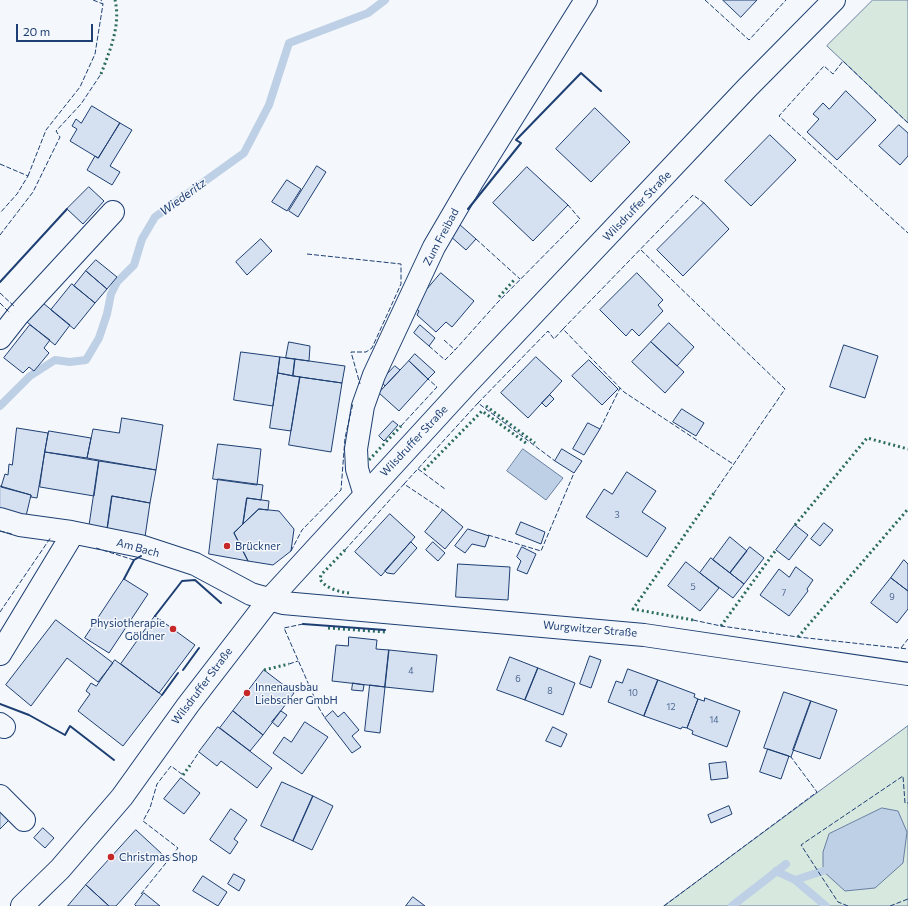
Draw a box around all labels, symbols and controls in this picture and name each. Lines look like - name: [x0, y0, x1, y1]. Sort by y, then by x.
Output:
- scale bar: [18, 16, 95, 42]
- text: 20 m: [23, 24, 50, 38]
- street label: Wilsdruffer Straße: [600, 168, 674, 244]
- water label: Wiederitz: [157, 175, 209, 219]
- street label: Zum Freibad: [420, 206, 462, 268]
- street label: Wilsdruffer Straße: [378, 403, 450, 479]
- house number: 3: [614, 510, 620, 520]
- street label: Am Bach: [115, 536, 161, 560]
- place label: Brückner: [235, 539, 281, 553]
- marker: Brückner: [222, 541, 232, 551]
- house number: 5: [690, 582, 696, 592]
- house number: 7: [782, 588, 786, 598]
- house number: 9: [889, 592, 895, 602]
- place label: Physiotherapie Göldner: [90, 616, 165, 642]
- street label: Wurgwitzer Straße: [542, 618, 638, 640]
- marker: Physiotherapie Göldner: [168, 624, 178, 634]
- street label: Wilsdruffer Straße: [169, 645, 235, 727]
- house number: 4: [408, 666, 414, 676]
- house number: 6: [515, 674, 521, 684]
- place label: Innenausbau Liebscher GmbH: [255, 680, 338, 706]
- house number: 8: [547, 686, 553, 696]
- marker: Innenausbau Liebscher GmbH: [242, 688, 252, 698]
- house number: 10: [628, 688, 638, 698]
- house number: 12: [667, 702, 675, 712]
- house number: 14: [709, 715, 719, 725]
- place label: Christmas Shop: [119, 850, 198, 864]
- marker: Christmas Shop: [106, 852, 116, 862]

